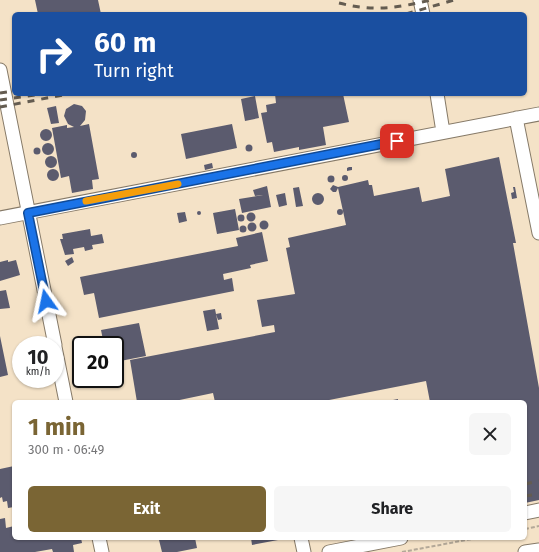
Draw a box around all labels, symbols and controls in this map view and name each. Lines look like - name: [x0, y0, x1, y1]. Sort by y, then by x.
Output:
- text: 60 m: [94, 26, 156, 59]
- icon: right: [28, 28, 80, 80]
- text: Turn right: [94, 60, 174, 82]
- pin: [380, 124, 414, 158]
- icon: arrive: [386, 130, 408, 152]
- position arrow: [25, 280, 67, 322]
- speed limit sign: 20: [72, 336, 124, 388]
- text: 10: [28, 345, 48, 369]
- text: km/h: [26, 366, 50, 378]
- text: 1 min: [28, 413, 86, 441]
- button: close: [469, 413, 511, 455]
- text: 300 m · 06:49: [28, 442, 104, 457]
- button: Exit: [28, 486, 266, 532]
- button: Share: [274, 486, 511, 532]

